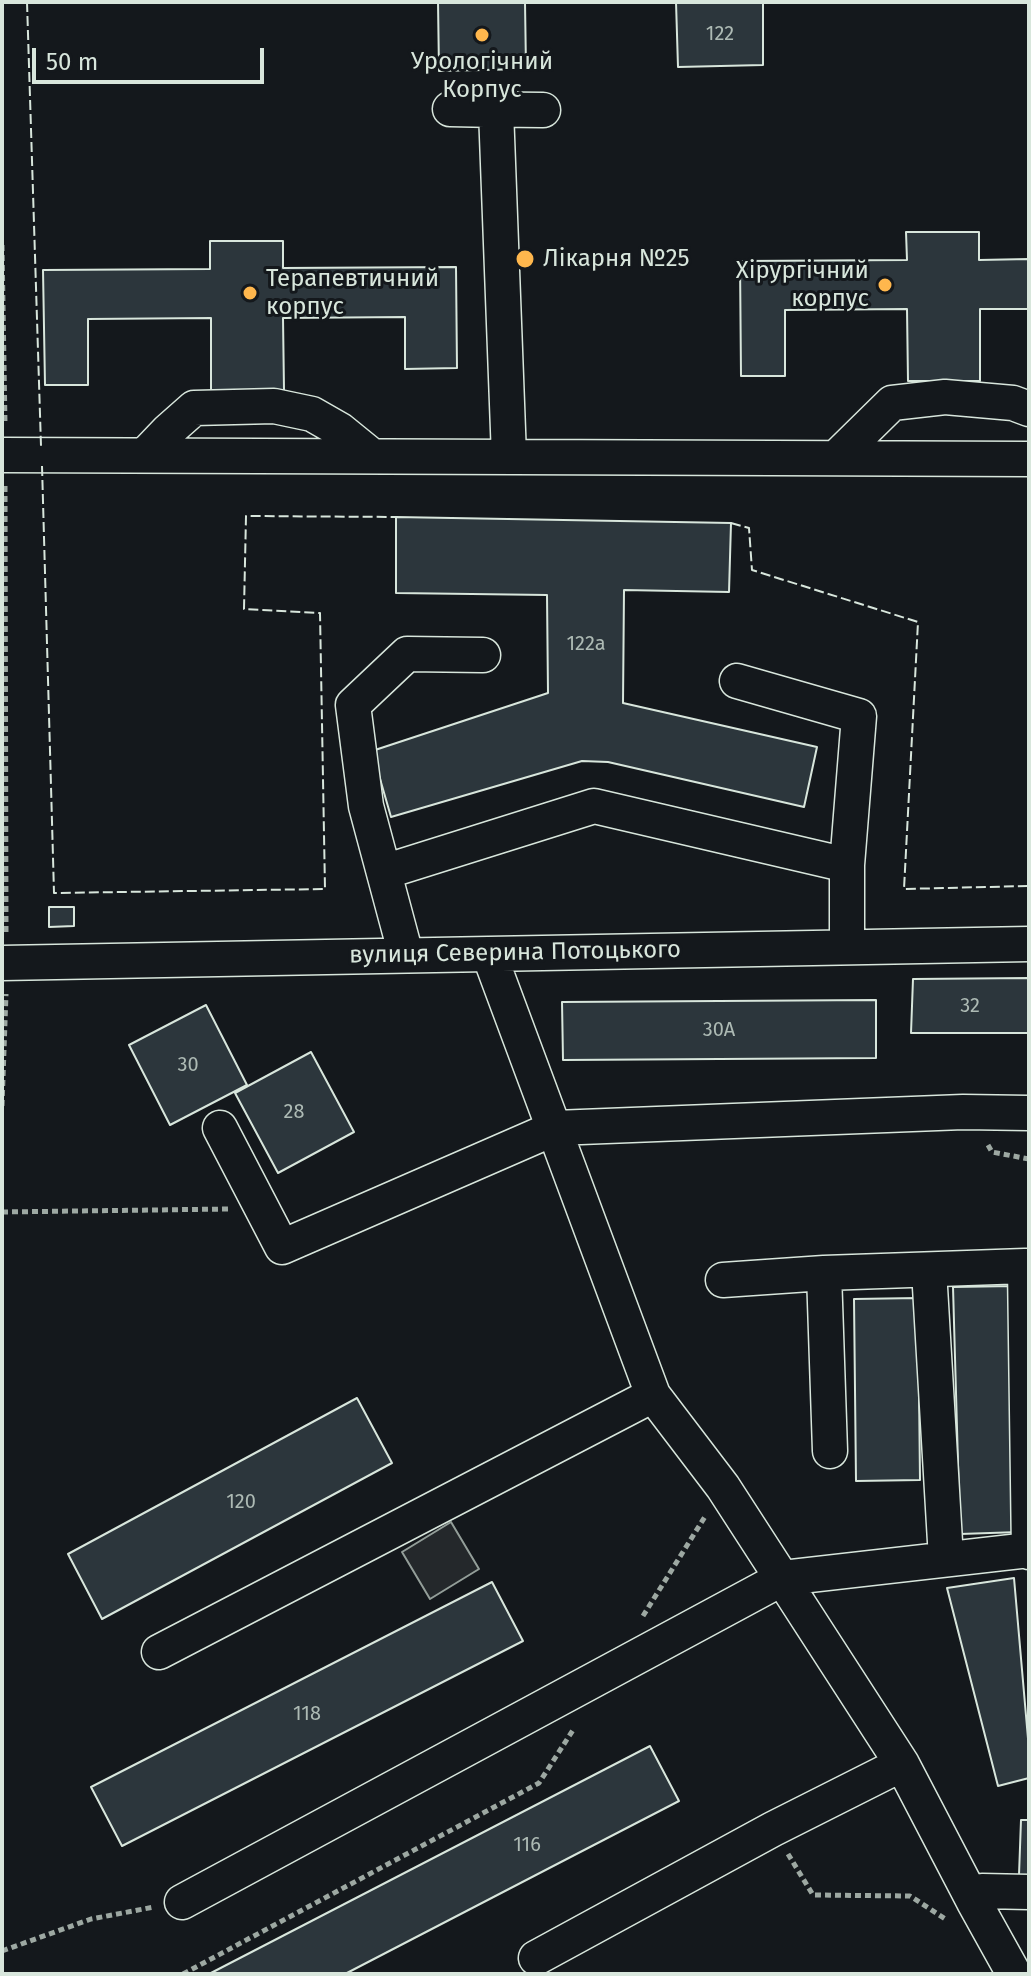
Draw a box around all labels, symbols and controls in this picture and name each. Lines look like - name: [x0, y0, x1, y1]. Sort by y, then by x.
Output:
- house number: 122: [706, 22, 734, 46]
- marker: Урологічний Корпус: [473, 26, 491, 44]
- scale bar: [36, 32, 268, 82]
- text: 50 m: [46, 48, 98, 76]
- place label: Урологічний Корпус: [411, 48, 553, 104]
- place label: Лікарня №25: [543, 245, 690, 273]
- marker: Лікарня №25: [514, 248, 536, 270]
- place label: Хірургічний корпус: [736, 257, 869, 313]
- place label: Терапевтичний корпус: [266, 265, 439, 321]
- marker: Хірургічний корпус: [876, 276, 894, 294]
- marker: Терапевтичний корпус: [241, 284, 259, 302]
- house number: 122а: [566, 632, 606, 656]
- street label: вулиця Северина Потоцького: [349, 936, 681, 970]
- house number: 32: [960, 994, 980, 1018]
- house number: 30А: [703, 1018, 735, 1042]
- house number: 30: [177, 1053, 199, 1077]
- house number: 28: [284, 1100, 304, 1124]
- house number: 120: [226, 1490, 256, 1514]
- house number: 118: [293, 1702, 321, 1726]
- house number: 116: [513, 1833, 541, 1857]

